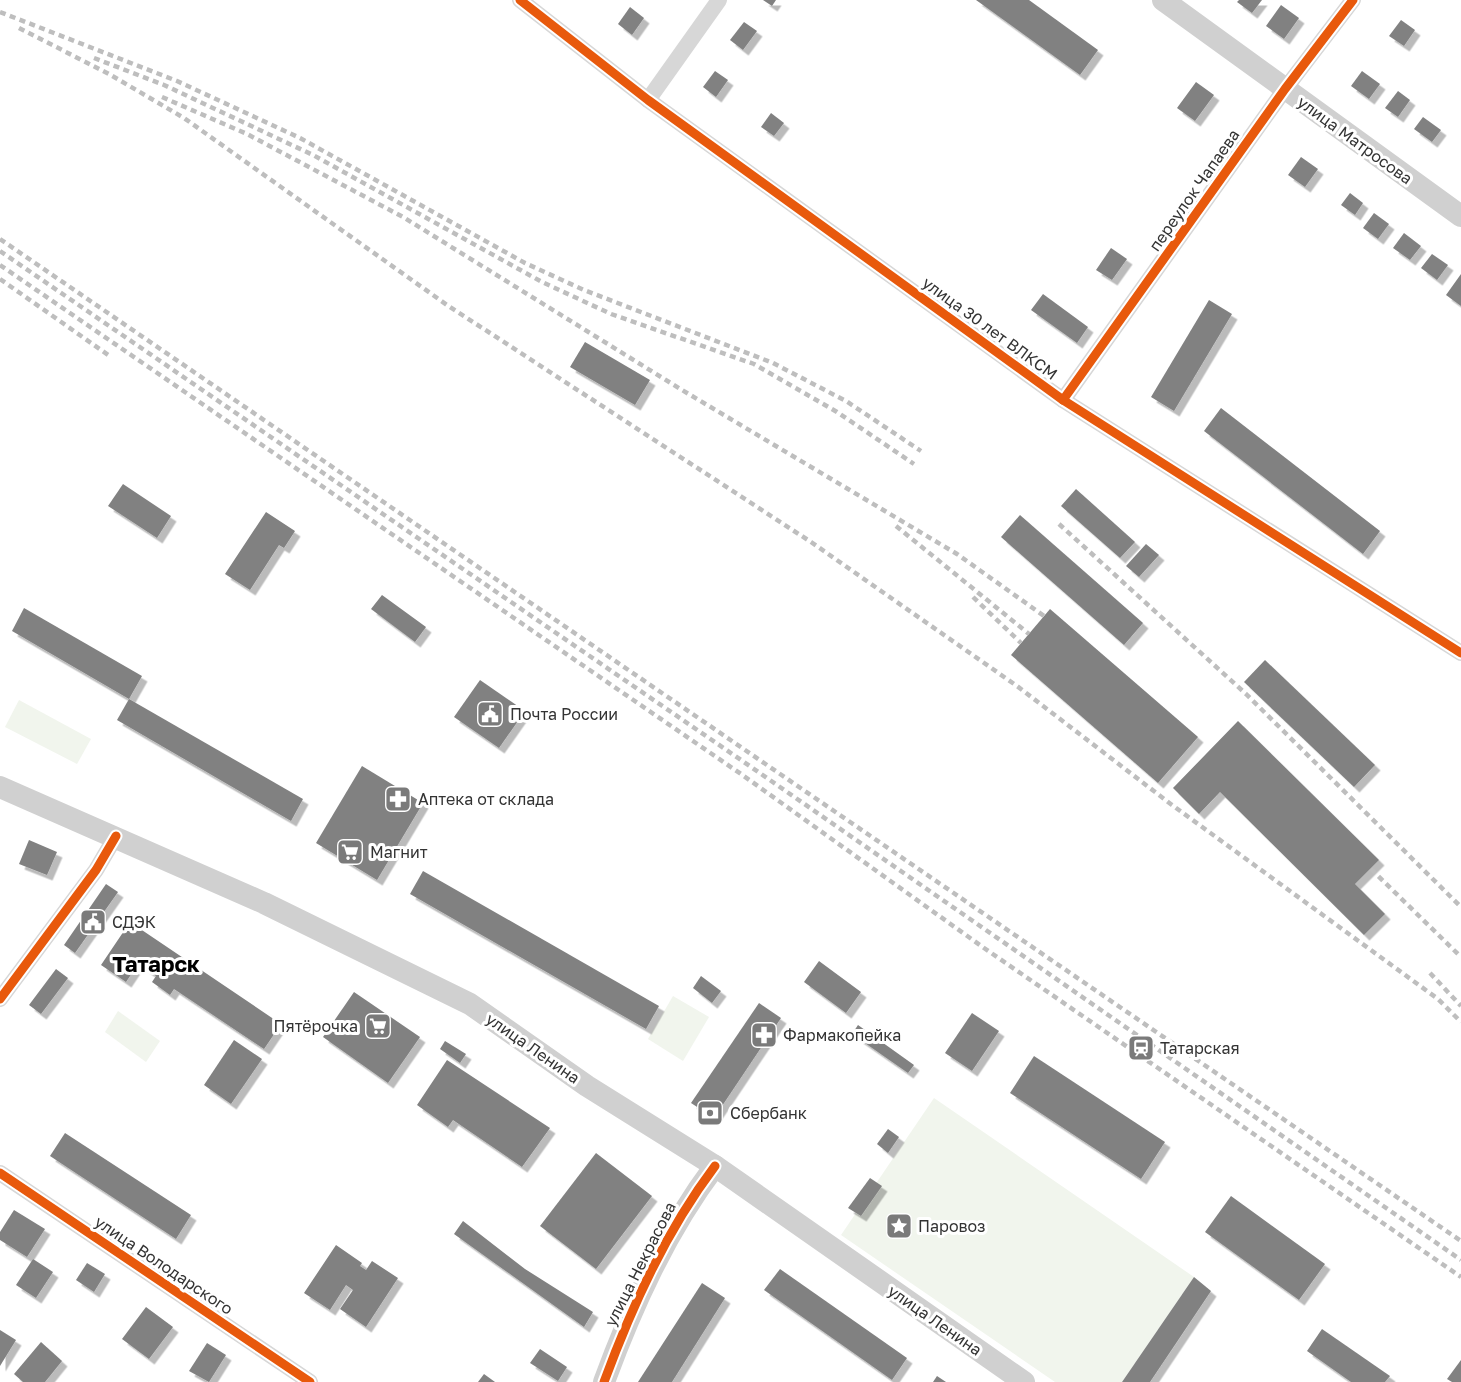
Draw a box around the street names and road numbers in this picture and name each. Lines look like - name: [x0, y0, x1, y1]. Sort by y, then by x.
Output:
- street label: улица Матросова: [1294, 92, 1416, 188]
- street label: переулок Чапаева: [1144, 125, 1244, 255]
- street label: улица 30 лет ВЛКСМ: [919, 272, 1061, 384]
- street label: улица Ленина: [482, 1008, 584, 1088]
- street label: улица Некрасова: [600, 1199, 680, 1329]
- street label: улица Володарского: [91, 1211, 237, 1319]
- street label: улица Ленина: [884, 1280, 986, 1360]

